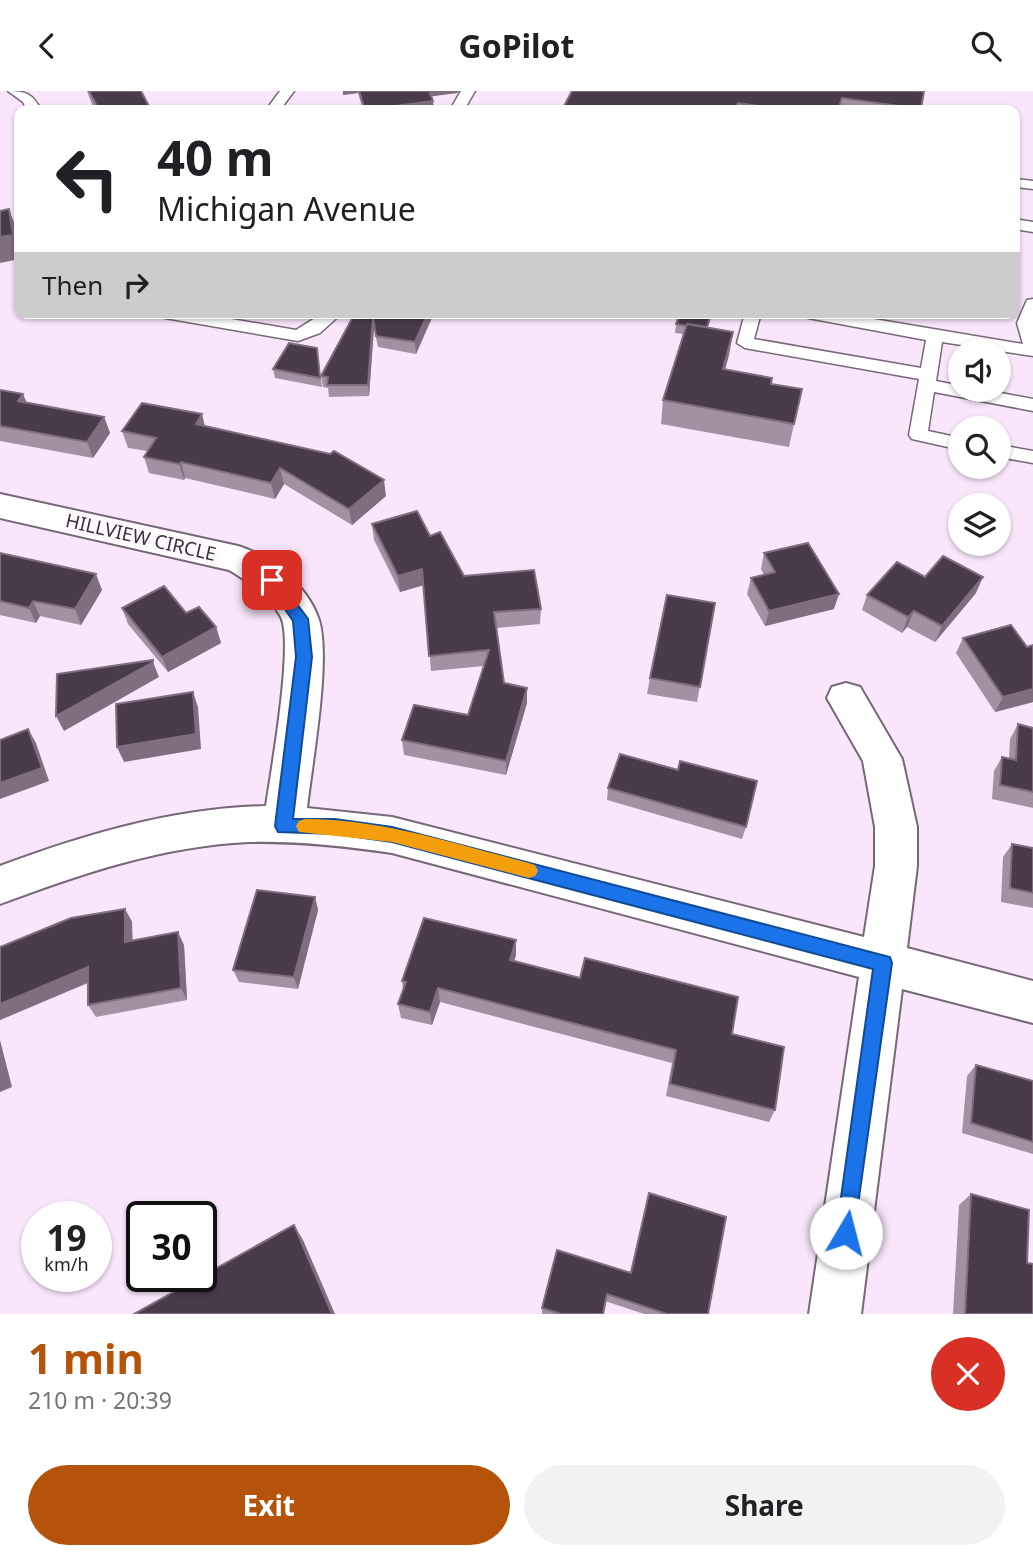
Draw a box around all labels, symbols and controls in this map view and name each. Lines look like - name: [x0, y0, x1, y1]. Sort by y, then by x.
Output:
- text: GoPilot: [458, 24, 575, 67]
- icon: back: [28, 27, 66, 65]
- icon: search: [967, 27, 1005, 65]
- text: 40 m: [157, 124, 274, 190]
- icon: left: [42, 133, 133, 224]
- text: Michigan Avenue: [157, 187, 416, 230]
- icon: right: [117, 266, 155, 304]
- text: Then: [42, 267, 103, 303]
- map controls: [948, 339, 1011, 556]
- button: sound: [948, 339, 1011, 402]
- button: search: [948, 416, 1011, 479]
- button: layers: [948, 493, 1011, 556]
- street label: HILLVIEW CIRCLE: [63, 507, 219, 567]
- pin: [242, 550, 302, 610]
- icon: arrive: [253, 561, 291, 599]
- position arrow: [809, 1196, 883, 1270]
- speed limit sign: 30: [126, 1201, 217, 1292]
- text: 19: [46, 1214, 87, 1261]
- text: km/h: [44, 1252, 89, 1276]
- text: 1 min: [28, 1329, 144, 1386]
- button: close: [931, 1337, 1005, 1411]
- text: 210 m · 20:39: [28, 1384, 172, 1416]
- button: Exit: [28, 1465, 510, 1545]
- button: Share: [524, 1465, 1005, 1545]

